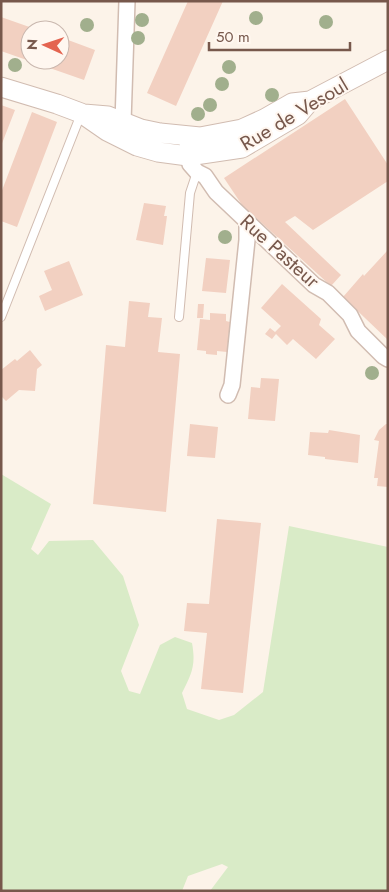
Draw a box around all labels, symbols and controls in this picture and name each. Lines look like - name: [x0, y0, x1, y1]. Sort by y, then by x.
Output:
- north arrow: [20, 20, 70, 70]
- scale bar: [209, 20, 350, 52]
- text: 50 m: [216, 26, 250, 48]
- text: N: [22, 38, 42, 50]
- street label: Rue de Vesoul: [235, 71, 354, 158]
- street label: Rue Pasteur: [233, 208, 326, 295]

